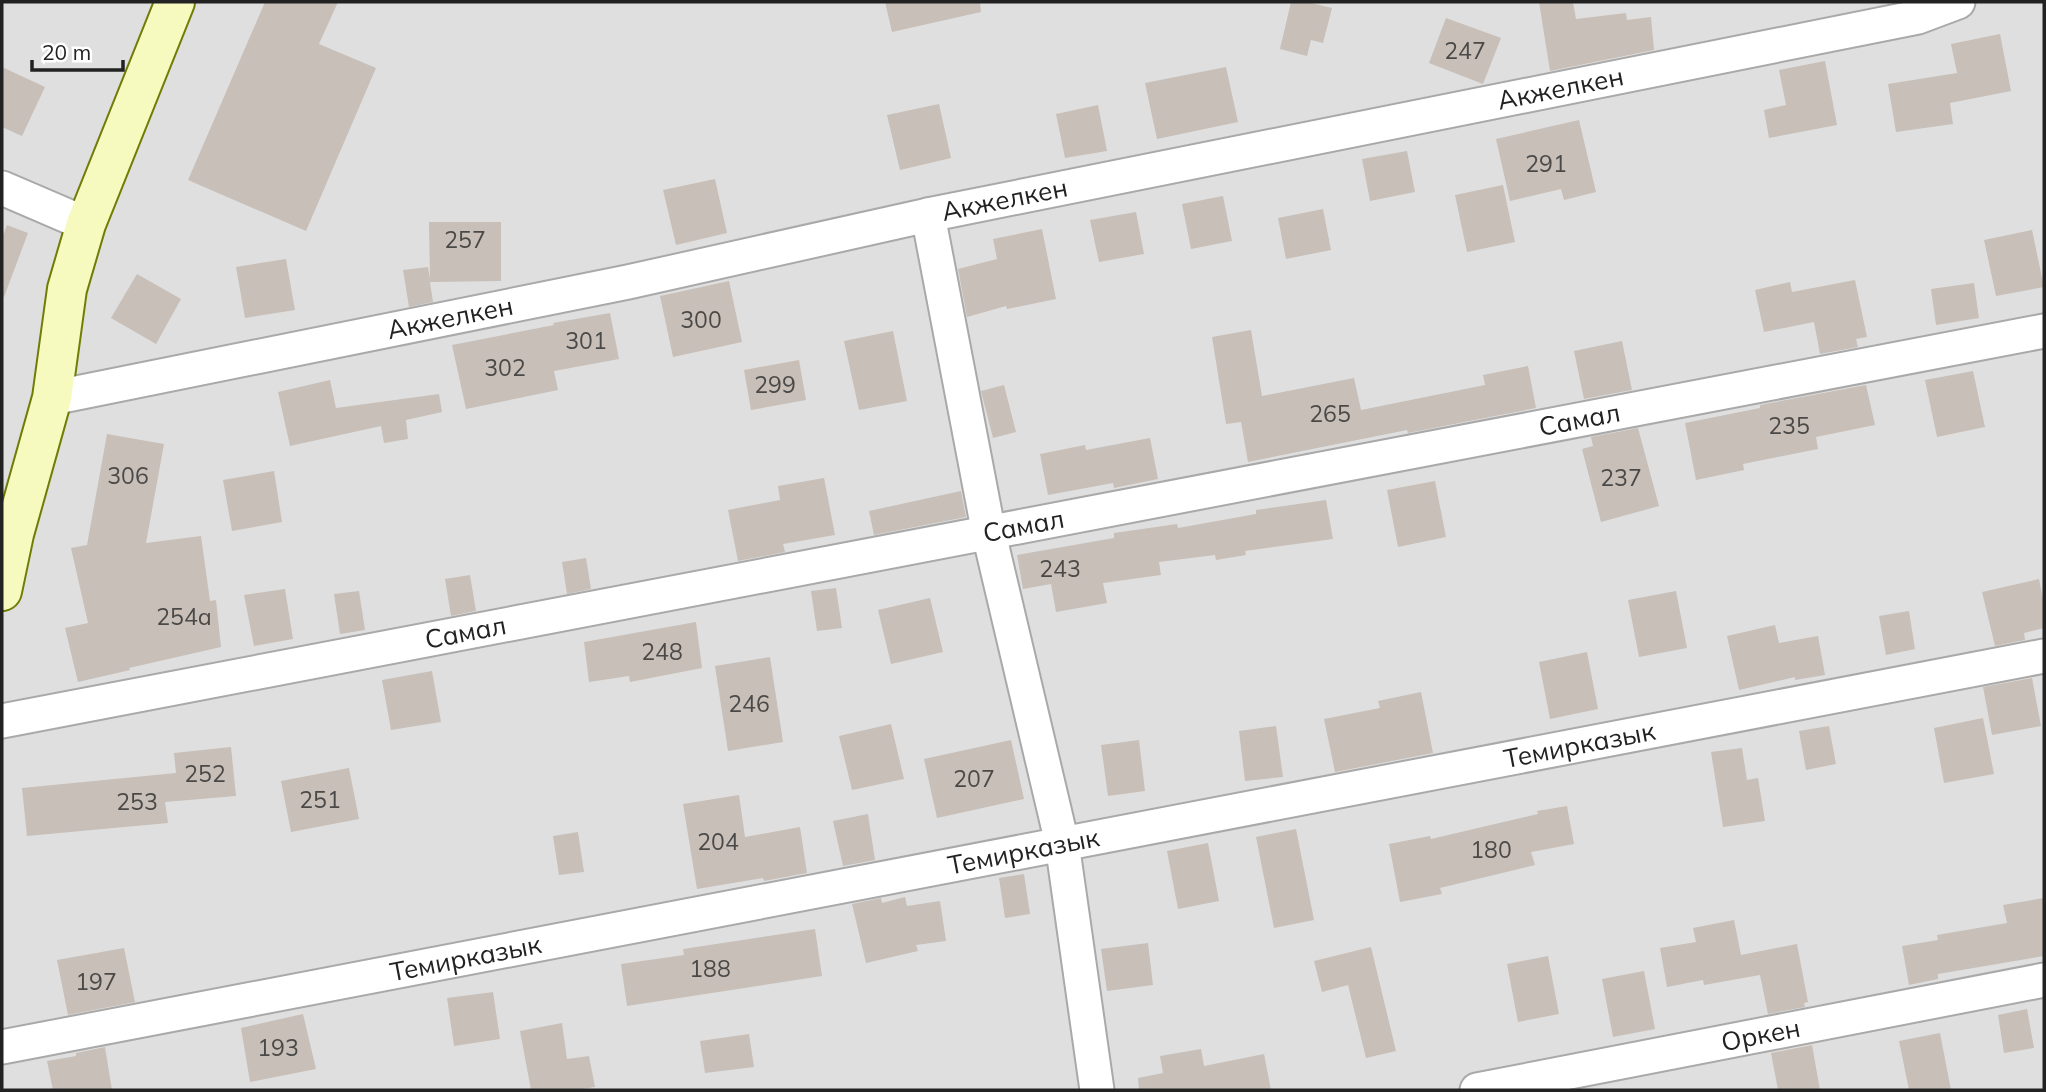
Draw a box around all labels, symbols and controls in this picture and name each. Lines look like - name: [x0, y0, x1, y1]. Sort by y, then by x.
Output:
- scale bar: [32, 28, 122, 72]
- house number: 247: [1444, 36, 1486, 65]
- text: 20 m: [42, 39, 91, 65]
- street label: Акжелкен: [1495, 59, 1626, 117]
- house number: 291: [1525, 149, 1567, 178]
- street label: Акжелкен: [939, 170, 1070, 228]
- house number: 257: [444, 225, 486, 254]
- street label: Акжелкен: [384, 289, 516, 346]
- house number: 300: [680, 305, 722, 334]
- house number: 301: [565, 326, 607, 355]
- house number: 302: [484, 353, 526, 382]
- house number: 299: [754, 370, 796, 399]
- street label: Самал: [1536, 395, 1623, 443]
- house number: 265: [1309, 399, 1351, 428]
- house number: 235: [1768, 411, 1810, 440]
- house number: 306: [107, 461, 149, 490]
- house number: 237: [1600, 463, 1642, 492]
- street label: Самал: [980, 502, 1067, 549]
- house number: 243: [1039, 554, 1081, 583]
- house number: 254а: [156, 602, 212, 631]
- street label: Самал: [422, 608, 509, 656]
- house number: 248: [641, 637, 683, 666]
- house number: 246: [728, 689, 770, 718]
- street label: Темирказык: [1501, 714, 1658, 775]
- house number: 252: [184, 759, 226, 788]
- house number: 207: [953, 764, 995, 793]
- house number: 251: [299, 785, 341, 814]
- house number: 253: [116, 787, 158, 816]
- street label: Темирказык: [945, 820, 1102, 882]
- house number: 204: [697, 827, 739, 856]
- house number: 180: [1470, 835, 1512, 864]
- street label: Темирказык: [387, 927, 544, 988]
- house number: 188: [689, 954, 731, 983]
- house number: 197: [75, 967, 117, 996]
- street label: Оркен: [1718, 1011, 1803, 1058]
- house number: 193: [257, 1033, 299, 1062]

